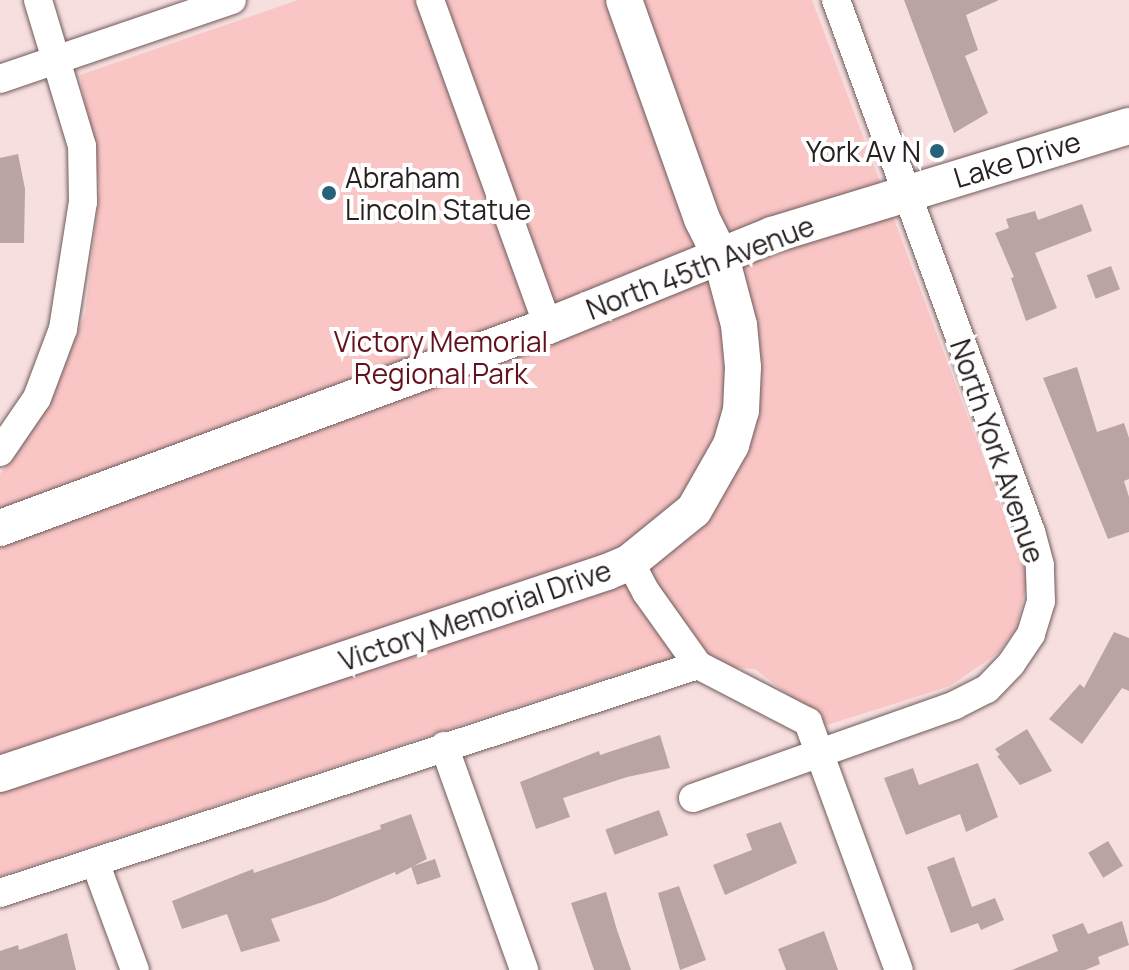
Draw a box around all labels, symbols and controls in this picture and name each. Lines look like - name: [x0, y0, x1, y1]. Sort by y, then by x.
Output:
- street label: Lake Drive: [950, 124, 1084, 194]
- place label: York Av N: [806, 134, 921, 168]
- marker: York Av N: [928, 142, 946, 160]
- place label: Abraham Lincoln Statue: [345, 160, 531, 226]
- marker: Abraham Lincoln Statue: [320, 184, 338, 202]
- street label: North 45th Avenue: [581, 208, 819, 326]
- park label: Victory Memorial Regional Park: [334, 324, 548, 390]
- street label: North York Avenue: [944, 335, 1052, 567]
- street label: Victory Memorial Drive: [335, 553, 615, 677]

